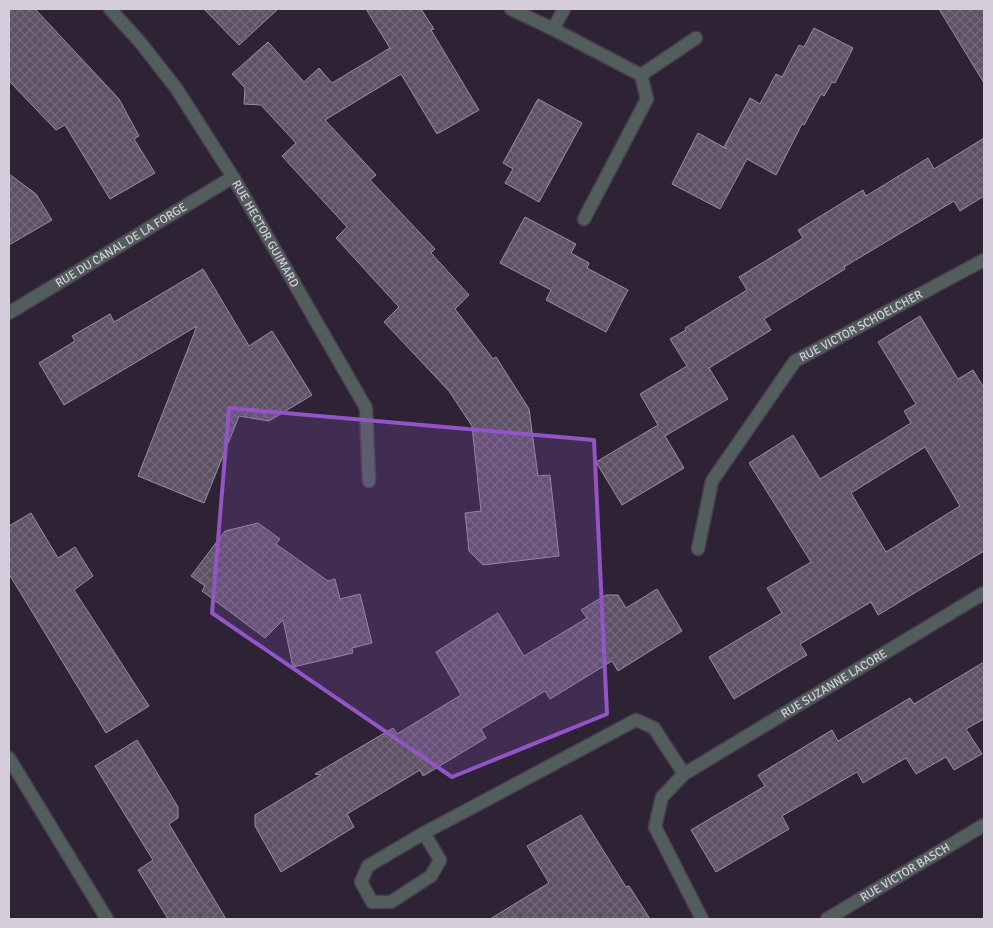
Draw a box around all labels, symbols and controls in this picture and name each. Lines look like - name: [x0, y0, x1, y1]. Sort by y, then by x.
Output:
- street label: RUE HECTOR GUIMARD: [228, 178, 302, 290]
- street label: RUE DU CANAL DE LA FORGE: [53, 200, 190, 291]
- street label: RUE VICTOR SCHOELCHER: [797, 287, 925, 365]
- street label: RUE SUZANNE LACORE: [778, 646, 890, 722]
- street label: RUE VICTOR BASCH: [858, 840, 953, 905]

